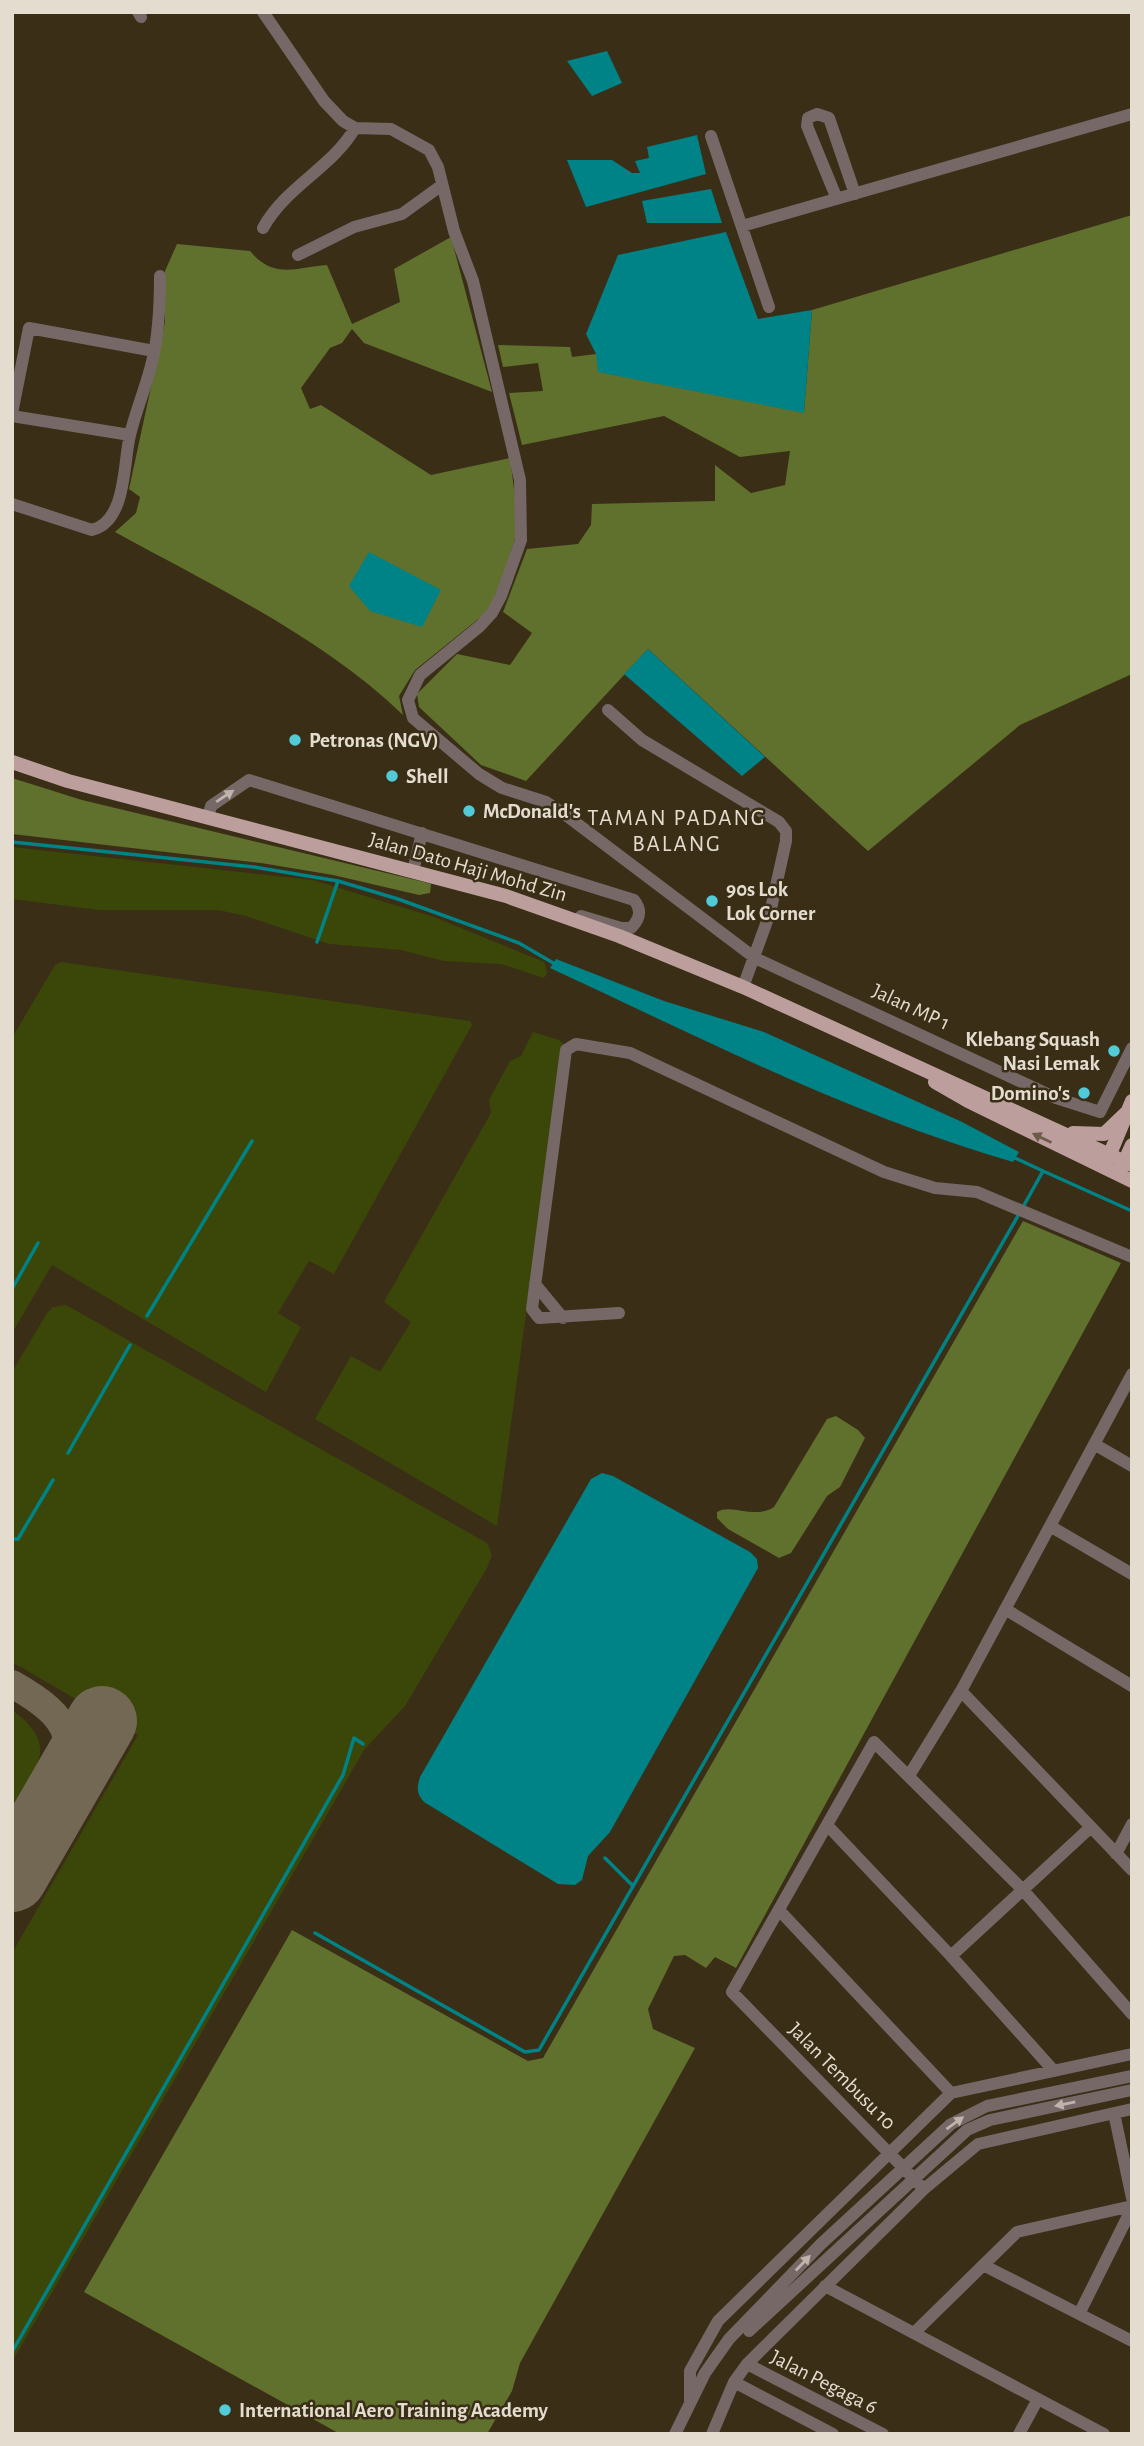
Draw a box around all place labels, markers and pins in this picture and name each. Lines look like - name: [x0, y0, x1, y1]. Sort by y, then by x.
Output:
- place label: Petronas (NGV): [309, 730, 439, 751]
- marker: Petronas (NGV): [287, 732, 303, 748]
- place label: Shell: [406, 766, 448, 787]
- marker: Shell: [384, 768, 400, 784]
- place label: McDonald's: [483, 801, 581, 822]
- marker: McDonald's: [461, 803, 477, 819]
- place label: 90s Lok Lok Corner: [726, 879, 816, 924]
- marker: 90s Lok Lok Corner: [704, 893, 720, 909]
- place label: Klebang Squash Nasi Lemak: [965, 1029, 1101, 1074]
- marker: Klebang Squash Nasi Lemak: [1106, 1043, 1122, 1059]
- place label: Domino's: [991, 1083, 1070, 1104]
- marker: Domino's: [1076, 1085, 1092, 1101]
- place label: International Aero Training Academy: [239, 2400, 549, 2421]
- marker: International Aero Training Academy: [217, 2402, 233, 2418]

